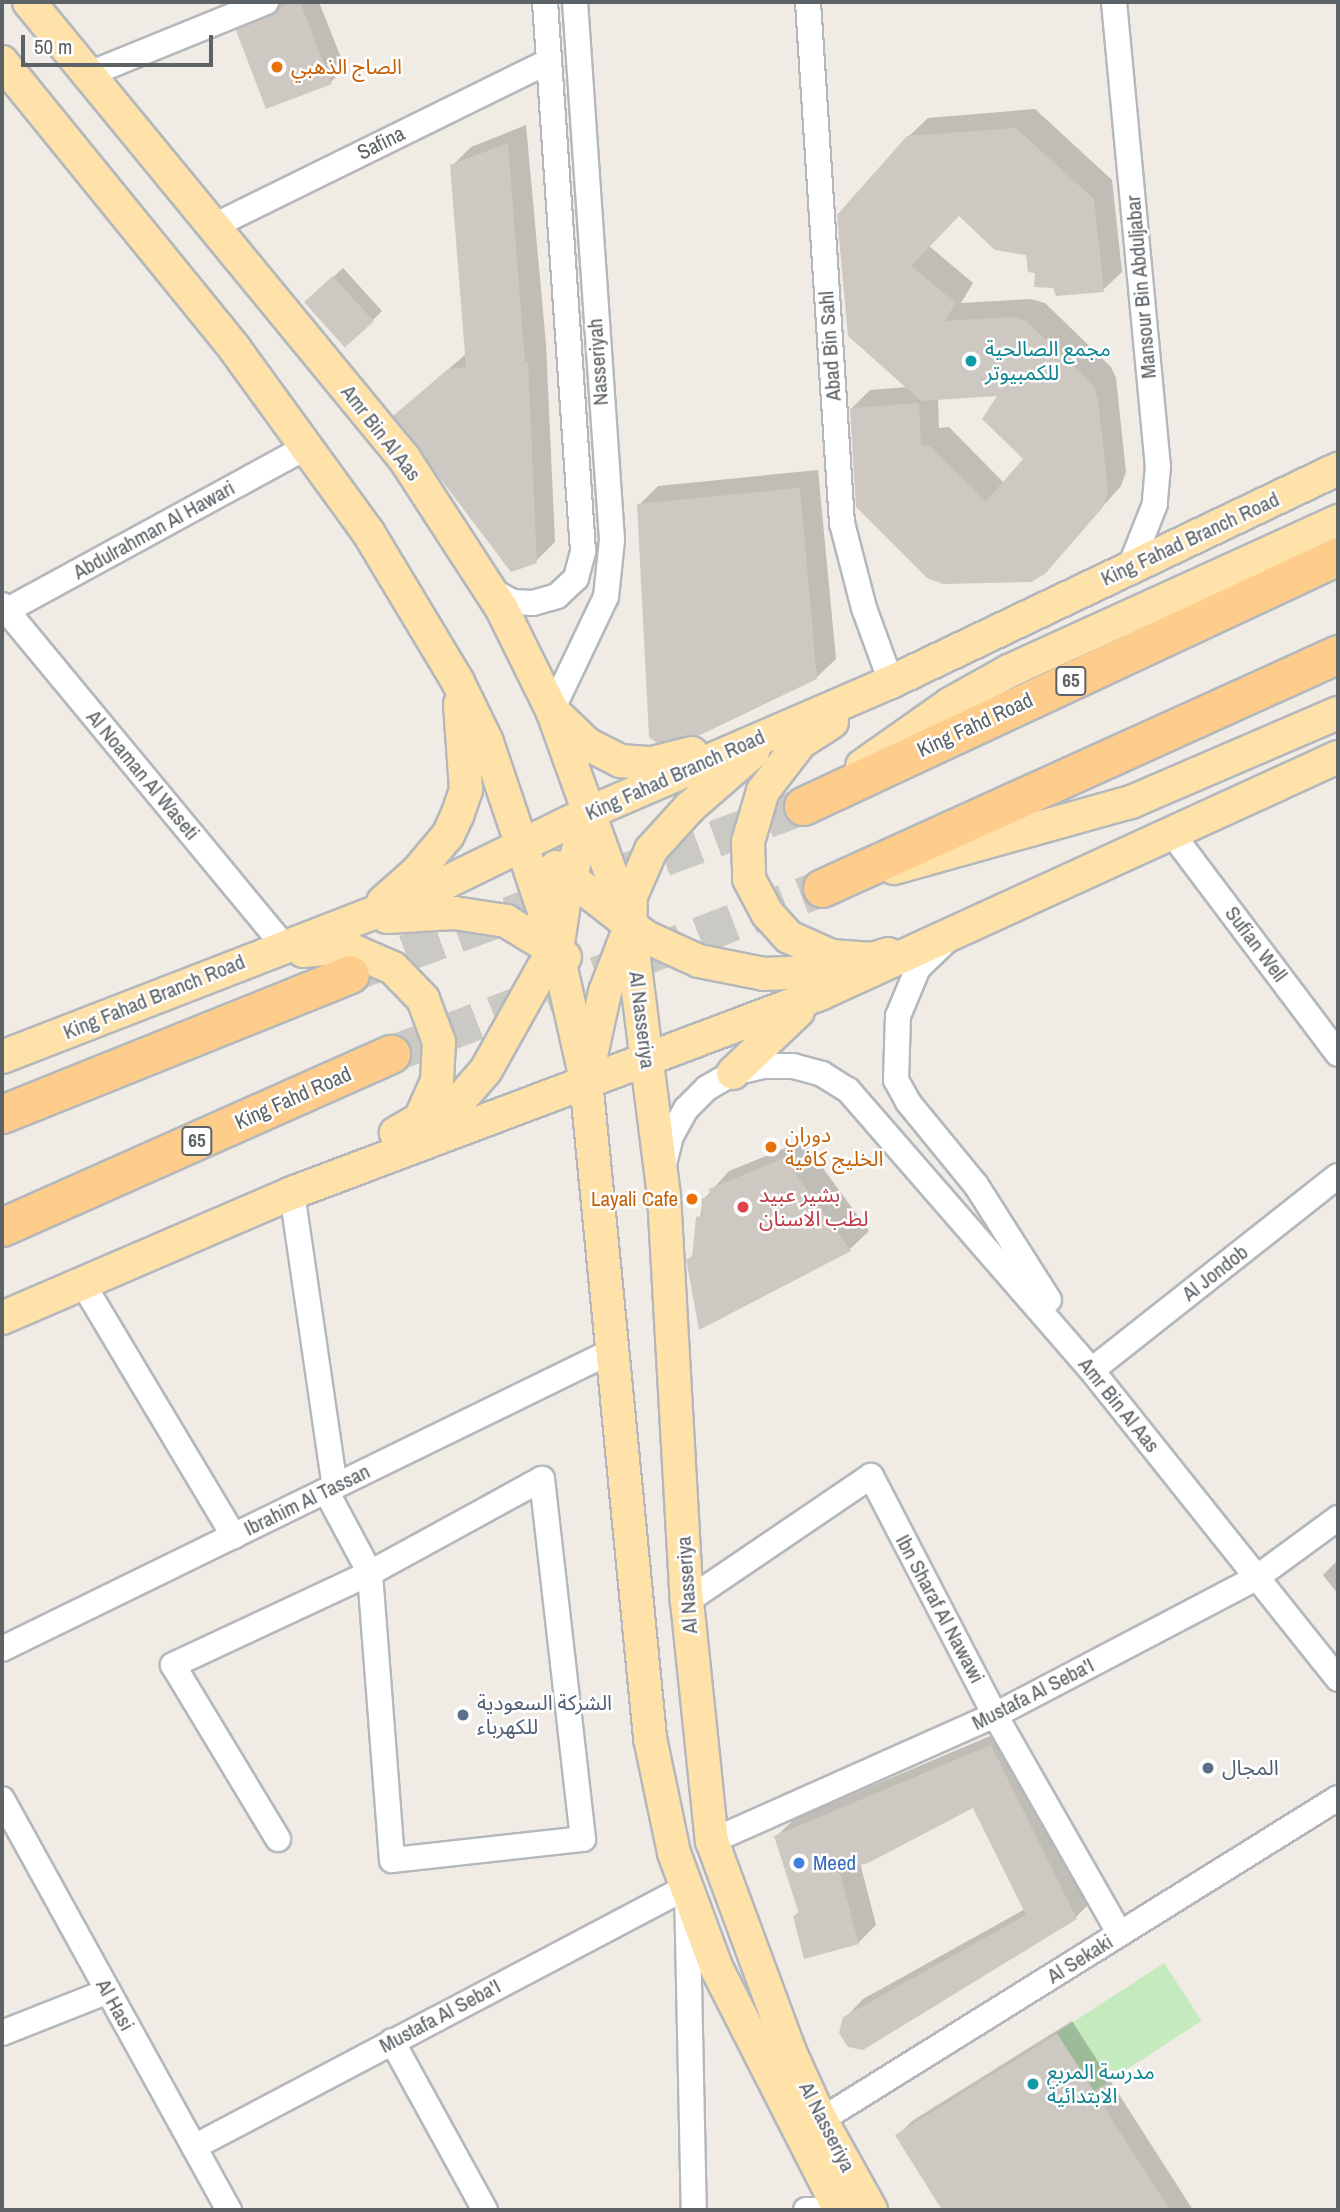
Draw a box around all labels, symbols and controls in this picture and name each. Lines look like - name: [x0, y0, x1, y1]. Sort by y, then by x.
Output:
- scale bar: [24, 21, 217, 65]
- text: 50 m: [34, 32, 72, 61]
- place label: الصاج الذهبي: [291, 54, 402, 80]
- marker: الصاج الذهبي: [269, 59, 285, 75]
- street label: Safina: [353, 121, 409, 165]
- street label: Mansour Bin Abduljabar: [1120, 194, 1162, 380]
- street label: Abad Bin Sahl: [814, 290, 846, 402]
- street label: Nasseriyah: [582, 318, 614, 406]
- place label: مجمع الصالحية للكمبيوتر: [985, 336, 1111, 386]
- marker: مجمع الصالحية للكمبيوتر: [963, 353, 979, 369]
- street label: Amr Bin Al Aas: [335, 379, 427, 487]
- street label: Abdulrahman Al Hawari: [68, 475, 240, 585]
- street label: King Fahad Branch Road: [1097, 487, 1283, 591]
- road number: 65: [1055, 666, 1087, 696]
- street label: King Fahd Road: [913, 687, 1037, 763]
- street label: Al Noaman Al Waseti: [81, 704, 205, 846]
- street label: King Fahad Branch Road: [581, 724, 769, 826]
- street label: Sufian Well: [1220, 901, 1292, 987]
- street label: King Fahad Branch Road: [60, 949, 248, 1045]
- street label: Al Nasseriya: [624, 970, 660, 1070]
- street label: King Fahd Road: [231, 1061, 355, 1135]
- place label: دوران الخليج كافية: [785, 1122, 884, 1172]
- road number: 65: [181, 1126, 213, 1156]
- marker: دوران الخليج كافية: [763, 1139, 779, 1155]
- place label: بشير عبيد لطب الاسنان: [759, 1182, 868, 1232]
- place label: Layali Cafe: [591, 1186, 678, 1212]
- marker: Layali Cafe: [684, 1191, 700, 1207]
- marker: بشير عبيد لطب الاسنان: [733, 1197, 753, 1217]
- street label: Al Jondob: [1177, 1239, 1253, 1307]
- street label: Amr Bin Al Aas: [1072, 1352, 1166, 1458]
- street label: Ibrahim Al Tassan: [239, 1458, 375, 1542]
- street label: Ibn Sharaf Al Nawawi: [890, 1530, 990, 1688]
- street label: Al Nasseriya: [671, 1535, 703, 1635]
- street label: Mustafa Al Seba'I: [967, 1652, 1099, 1736]
- place label: الشركة السعودية للكهرباء: [477, 1690, 612, 1740]
- marker: الشركة السعودية للكهرباء: [455, 1707, 471, 1723]
- place label: المجال: [1222, 1755, 1279, 1781]
- marker: المجال: [1200, 1760, 1216, 1776]
- place label: Meed: [813, 1850, 856, 1876]
- marker: Meed: [791, 1855, 807, 1871]
- street label: Al Sekaki: [1042, 1929, 1118, 1989]
- street label: Mustafa Al Seba'I: [375, 1973, 505, 2059]
- street label: Al Hasi: [91, 1975, 139, 2035]
- place label: مدرسة المربع الابتدائية: [1047, 2059, 1155, 2109]
- marker: مدرسة المربع الابتدائية: [1025, 2076, 1041, 2092]
- street label: Al Nasseriya: [794, 2078, 860, 2176]

